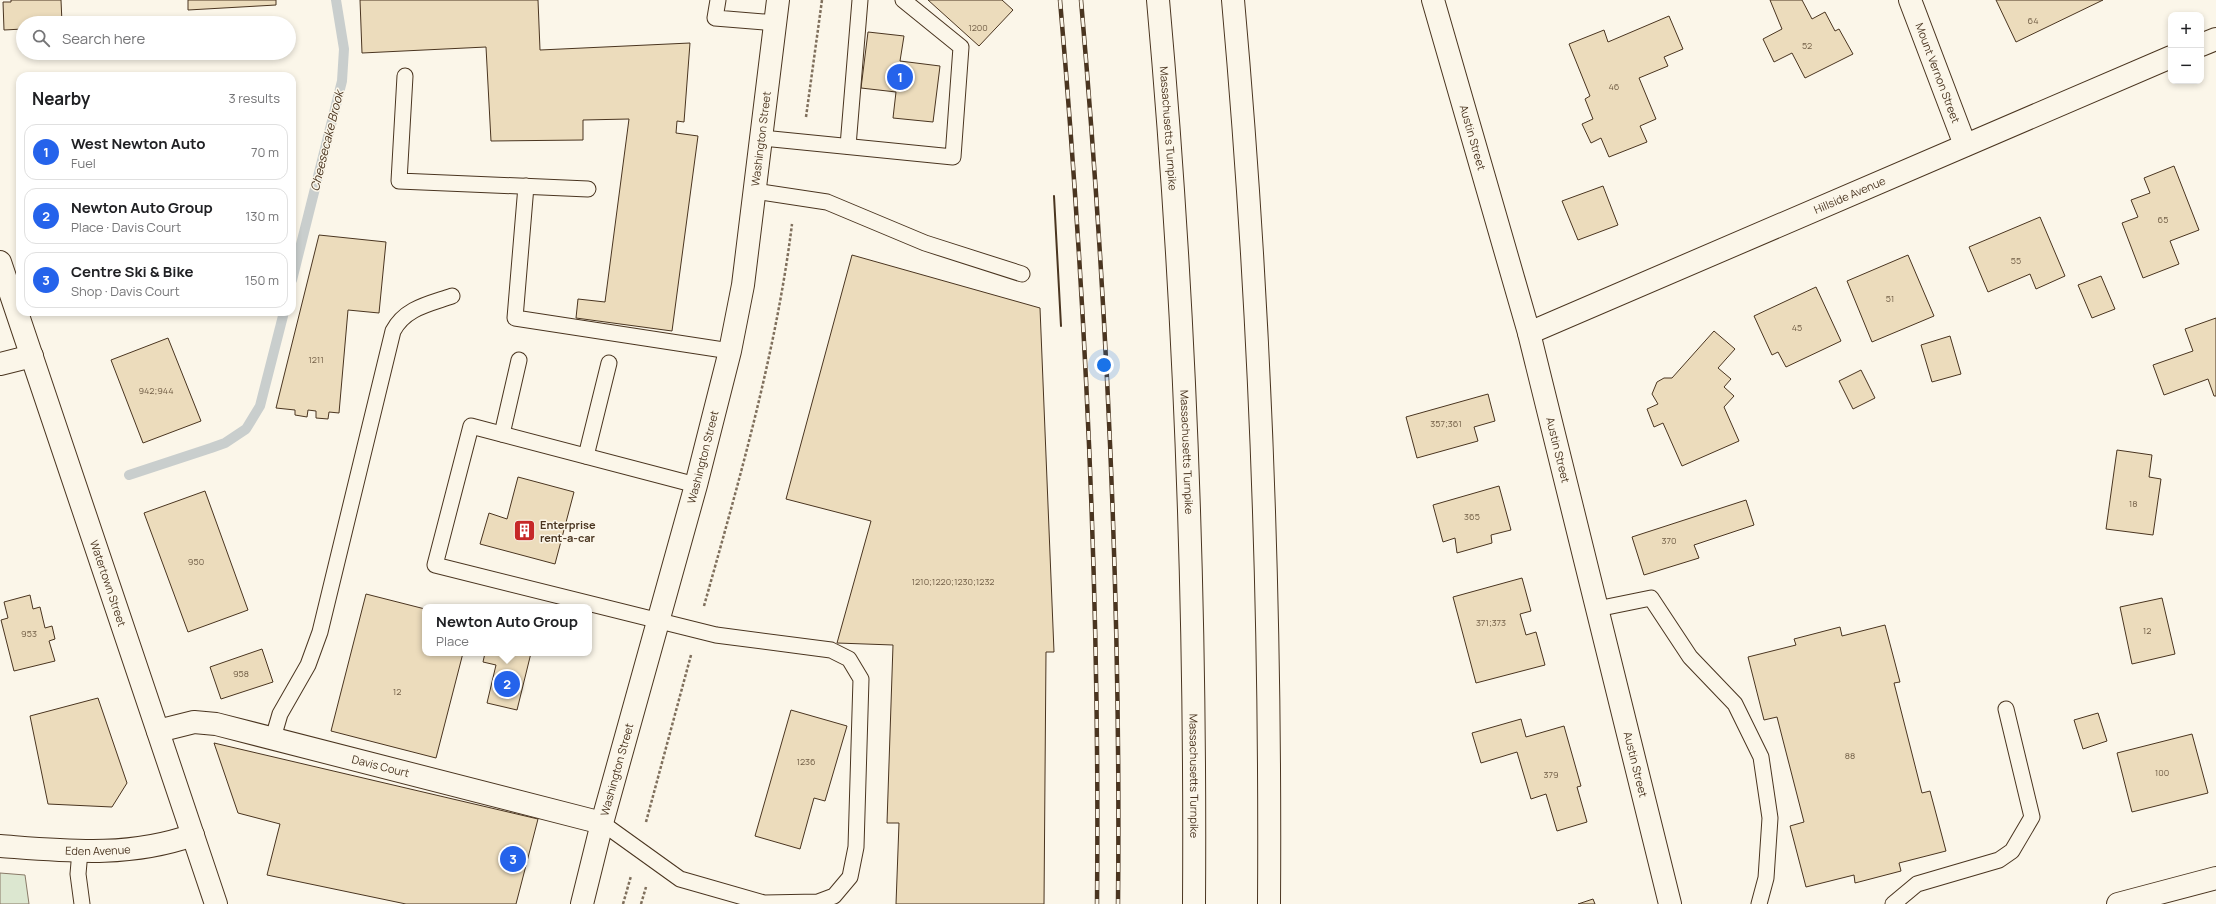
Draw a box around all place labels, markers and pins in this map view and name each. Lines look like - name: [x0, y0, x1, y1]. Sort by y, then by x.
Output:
- pin: 1: [887, 62, 913, 92]
- place label: Enterprise rent-a-car: [540, 517, 596, 545]
- building icon: Enterprise rent-a-car: [511, 518, 537, 544]
- pin: 2: [494, 669, 520, 699]
- pin: 3: [500, 844, 526, 874]

